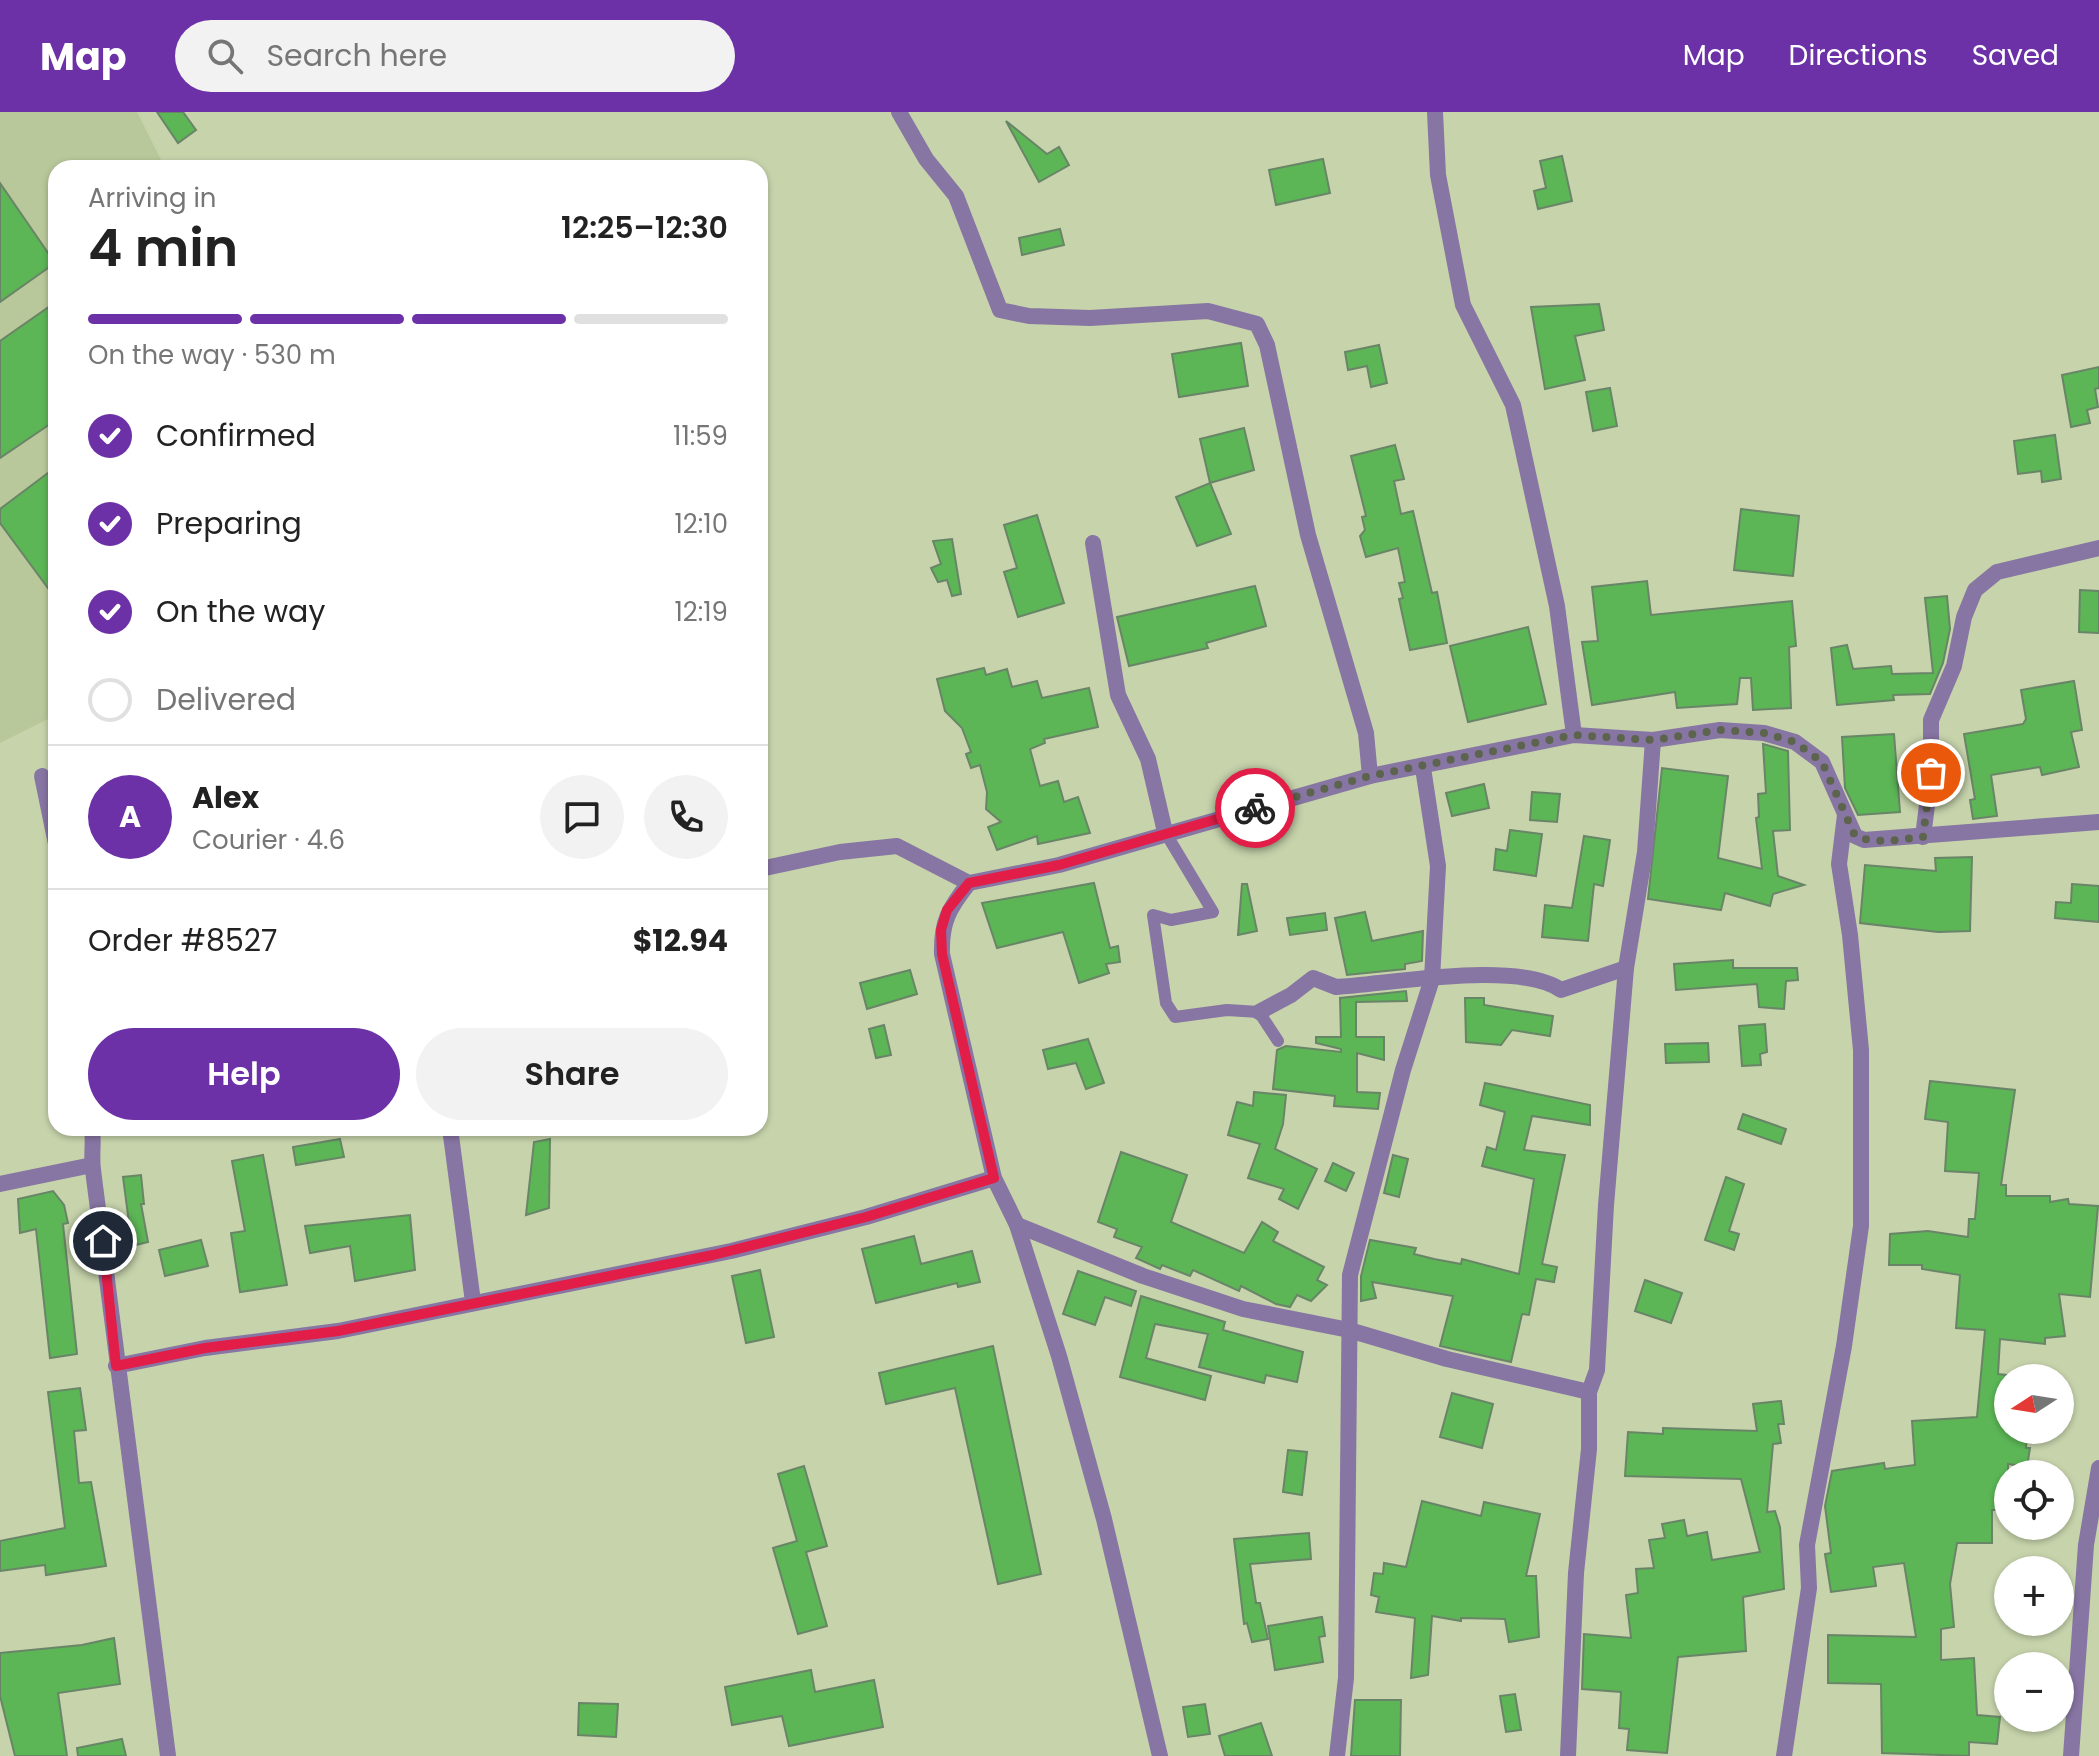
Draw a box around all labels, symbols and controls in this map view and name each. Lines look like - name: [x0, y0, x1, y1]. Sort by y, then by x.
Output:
- search box: [175, 20, 735, 92]
- text: Map: [40, 30, 127, 83]
- icon: search: [203, 34, 247, 78]
- text: Search here: [267, 34, 447, 77]
- text: Map: [1683, 36, 1745, 75]
- text: Directions: [1789, 36, 1928, 75]
- text: Saved: [1972, 36, 2059, 75]
- text: Arriving in: [88, 180, 217, 216]
- text: 12:25–12:30: [561, 206, 728, 249]
- text: 4 min: [88, 211, 238, 284]
- text: On the way · 530 m: [88, 337, 336, 373]
- icon: check: [88, 414, 132, 458]
- text: Confirmed: [156, 414, 316, 457]
- text: 11:59: [673, 418, 728, 454]
- icon: check: [88, 502, 132, 546]
- text: Preparing: [156, 502, 302, 545]
- text: 12:10: [675, 506, 728, 542]
- icon: check: [88, 590, 132, 634]
- text: On the way: [156, 590, 325, 633]
- text: 12:19: [674, 594, 728, 630]
- text: Delivered: [156, 678, 296, 721]
- pin: [1897, 739, 1965, 807]
- icon: bag: [1909, 751, 1953, 795]
- courier: [1215, 768, 1295, 848]
- button: chat: [540, 775, 624, 859]
- button: phone: [644, 775, 728, 859]
- text: Alex: [192, 776, 259, 819]
- icon: bike: [1233, 786, 1277, 830]
- text: A: [119, 795, 141, 838]
- text: Courier · 4.6: [192, 822, 345, 858]
- text: Order #8527: [88, 919, 277, 962]
- text: $12.94: [633, 919, 728, 962]
- button: Help: [88, 1028, 400, 1120]
- button: Share: [416, 1028, 728, 1120]
- pin: [69, 1207, 137, 1275]
- icon: home: [81, 1219, 125, 1263]
- north arrow: [1994, 1364, 2074, 1444]
- map controls: [1994, 1364, 2074, 1732]
- button: locate: [1994, 1460, 2074, 1540]
- button: +: [1994, 1556, 2074, 1636]
- button: −: [1994, 1652, 2074, 1732]

